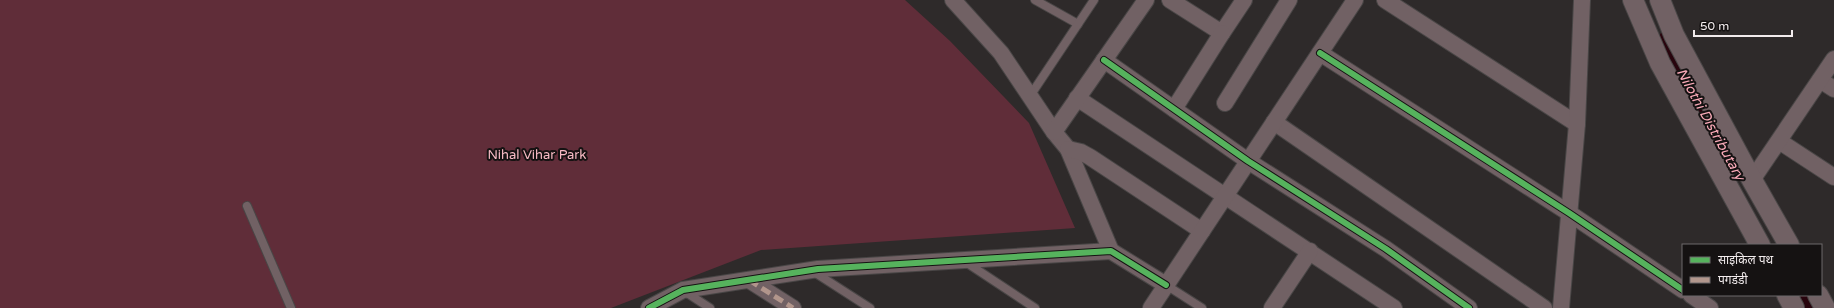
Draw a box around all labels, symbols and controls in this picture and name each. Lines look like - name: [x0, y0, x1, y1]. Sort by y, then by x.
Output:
- scale bar: [1694, 12, 1792, 38]
- text: 50 m: [1700, 19, 1729, 33]
- water label: Nilothi Distributary: [1673, 65, 1749, 185]
- park label: Nihal Vihar Park: [488, 147, 586, 163]
- legend: [1682, 244, 1822, 296]
- text: साइकिल पथ: [1718, 252, 1774, 267]
- text: पगडंडी: [1718, 272, 1748, 287]

